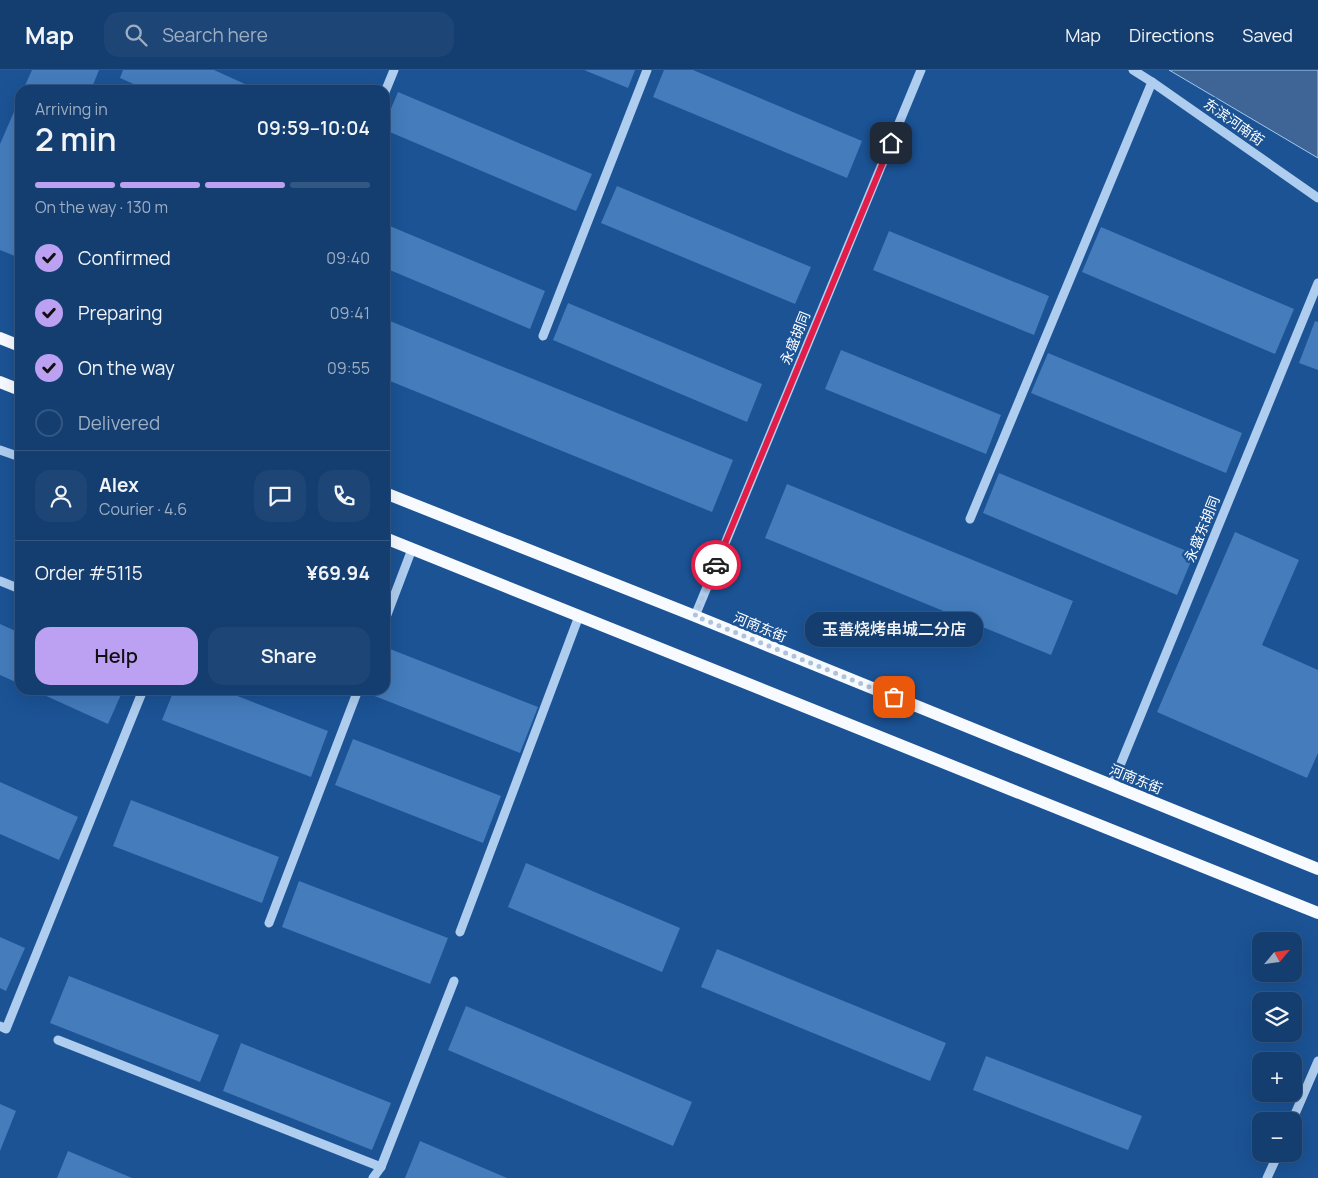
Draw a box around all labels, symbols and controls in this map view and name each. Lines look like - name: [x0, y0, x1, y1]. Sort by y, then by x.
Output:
- search box: [104, 12, 454, 57]
- text: Map: [25, 18, 74, 51]
- icon: search: [122, 21, 150, 49]
- text: Search here: [162, 22, 268, 48]
- text: Map: [1065, 23, 1101, 47]
- text: Directions: [1129, 23, 1214, 47]
- text: Saved: [1242, 23, 1293, 47]
- street label: 东滨河南街: [1200, 94, 1268, 149]
- text: Arriving in: [35, 98, 108, 120]
- text: 09:59–10:04: [257, 115, 370, 141]
- text: 2 min: [35, 117, 117, 161]
- pin: [870, 122, 912, 164]
- icon: home: [877, 129, 905, 157]
- text: On the way · 130 m: [35, 196, 168, 218]
- icon: check: [35, 244, 63, 272]
- text: Confirmed: [78, 245, 171, 271]
- text: 09:40: [326, 247, 370, 269]
- icon: check: [35, 299, 63, 327]
- text: Preparing: [78, 300, 163, 326]
- text: 09:41: [330, 302, 370, 324]
- street label: 永盛胡同: [775, 308, 814, 367]
- icon: check: [35, 354, 63, 382]
- text: On the way: [78, 355, 175, 381]
- text: 09:55: [327, 357, 370, 379]
- text: Delivered: [78, 410, 160, 436]
- button: person: [35, 470, 87, 522]
- button: chat: [254, 470, 306, 522]
- button: phone: [318, 470, 370, 522]
- text: Alex: [99, 472, 139, 498]
- street label: 永盛东胡同: [1180, 493, 1223, 565]
- text: Courier · 4.6: [99, 498, 187, 520]
- courier: [691, 540, 741, 590]
- icon: car: [702, 551, 730, 579]
- text: Order #5115: [35, 560, 143, 586]
- text: ¥69.94: [306, 560, 370, 586]
- street label: 河南东街: [731, 607, 790, 646]
- callout: 玉善烧烤串城二分店: [805, 612, 983, 647]
- text: 玉善烧烤串城二分店: [822, 618, 966, 640]
- button: Help: [35, 627, 198, 685]
- button: Share: [208, 627, 370, 685]
- pin: [873, 676, 915, 718]
- icon: bag: [880, 683, 908, 711]
- street label: 河南东街: [1107, 759, 1166, 798]
- north arrow: [1252, 932, 1302, 982]
- map controls: [1252, 932, 1302, 1162]
- button: layers: [1252, 992, 1302, 1042]
- button: +: [1252, 1052, 1302, 1102]
- button: −: [1252, 1112, 1302, 1162]

